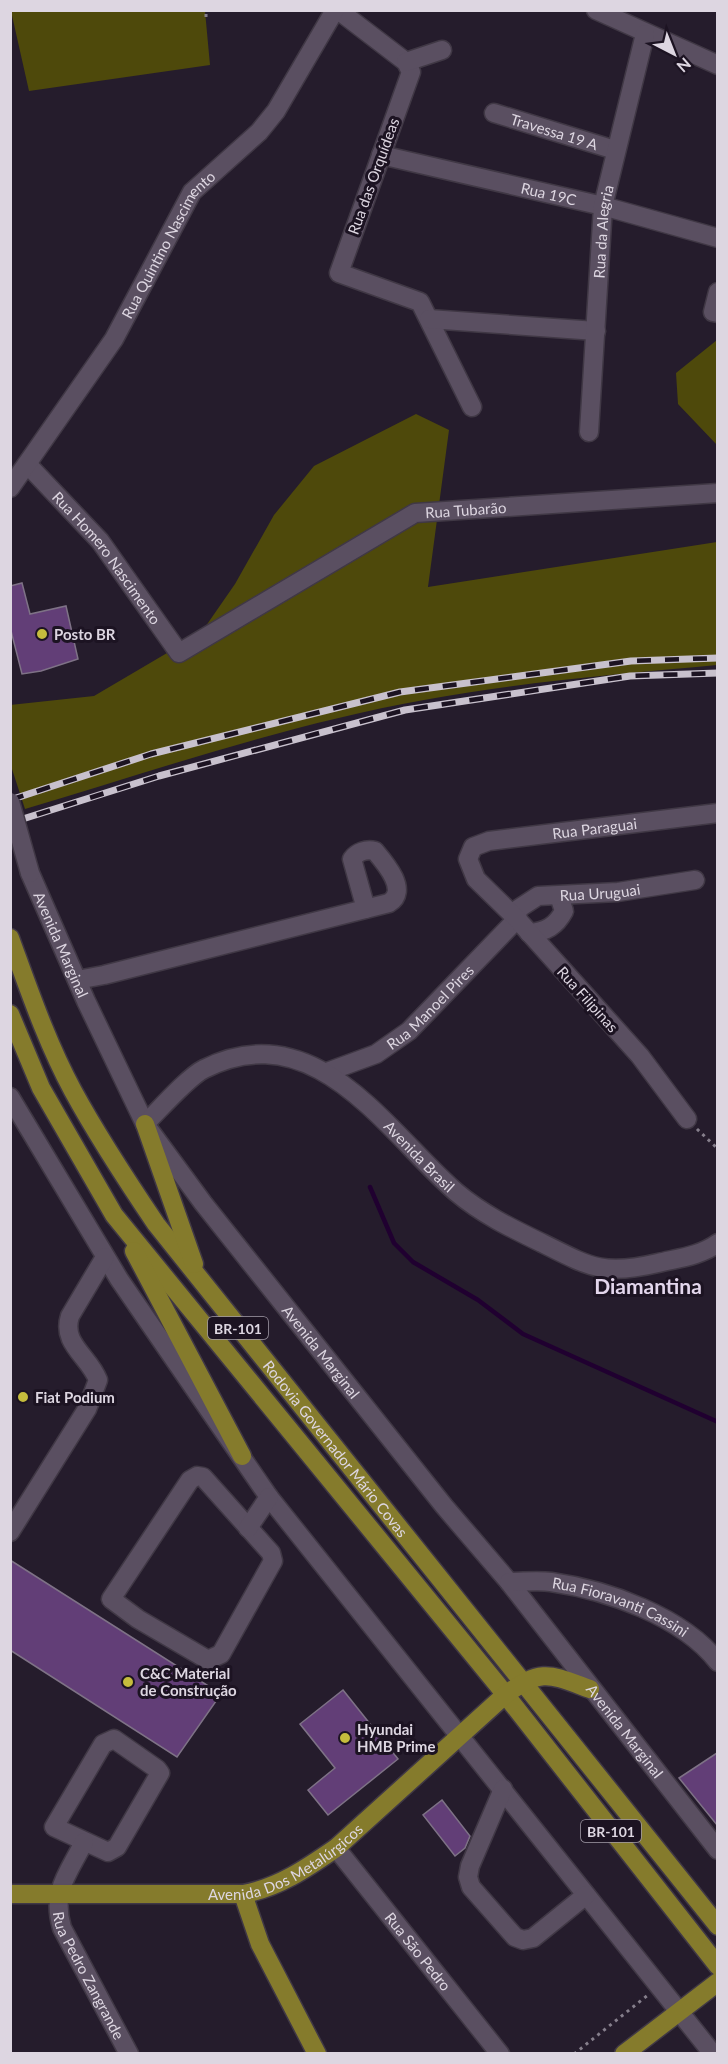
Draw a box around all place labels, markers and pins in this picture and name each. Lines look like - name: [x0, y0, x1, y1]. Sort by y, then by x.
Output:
- place label: Posto BR: [54, 625, 116, 643]
- marker: Posto BR: [35, 627, 49, 641]
- place label: Fiat Podium: [35, 1388, 115, 1406]
- marker: Fiat Podium: [16, 1390, 30, 1404]
- place label: C&C Material de Construção: [140, 1664, 237, 1699]
- marker: C&C Material de Construção: [121, 1675, 135, 1689]
- place label: Hyundai HMB Prime: [357, 1720, 435, 1755]
- marker: Hyundai HMB Prime: [338, 1731, 352, 1745]

